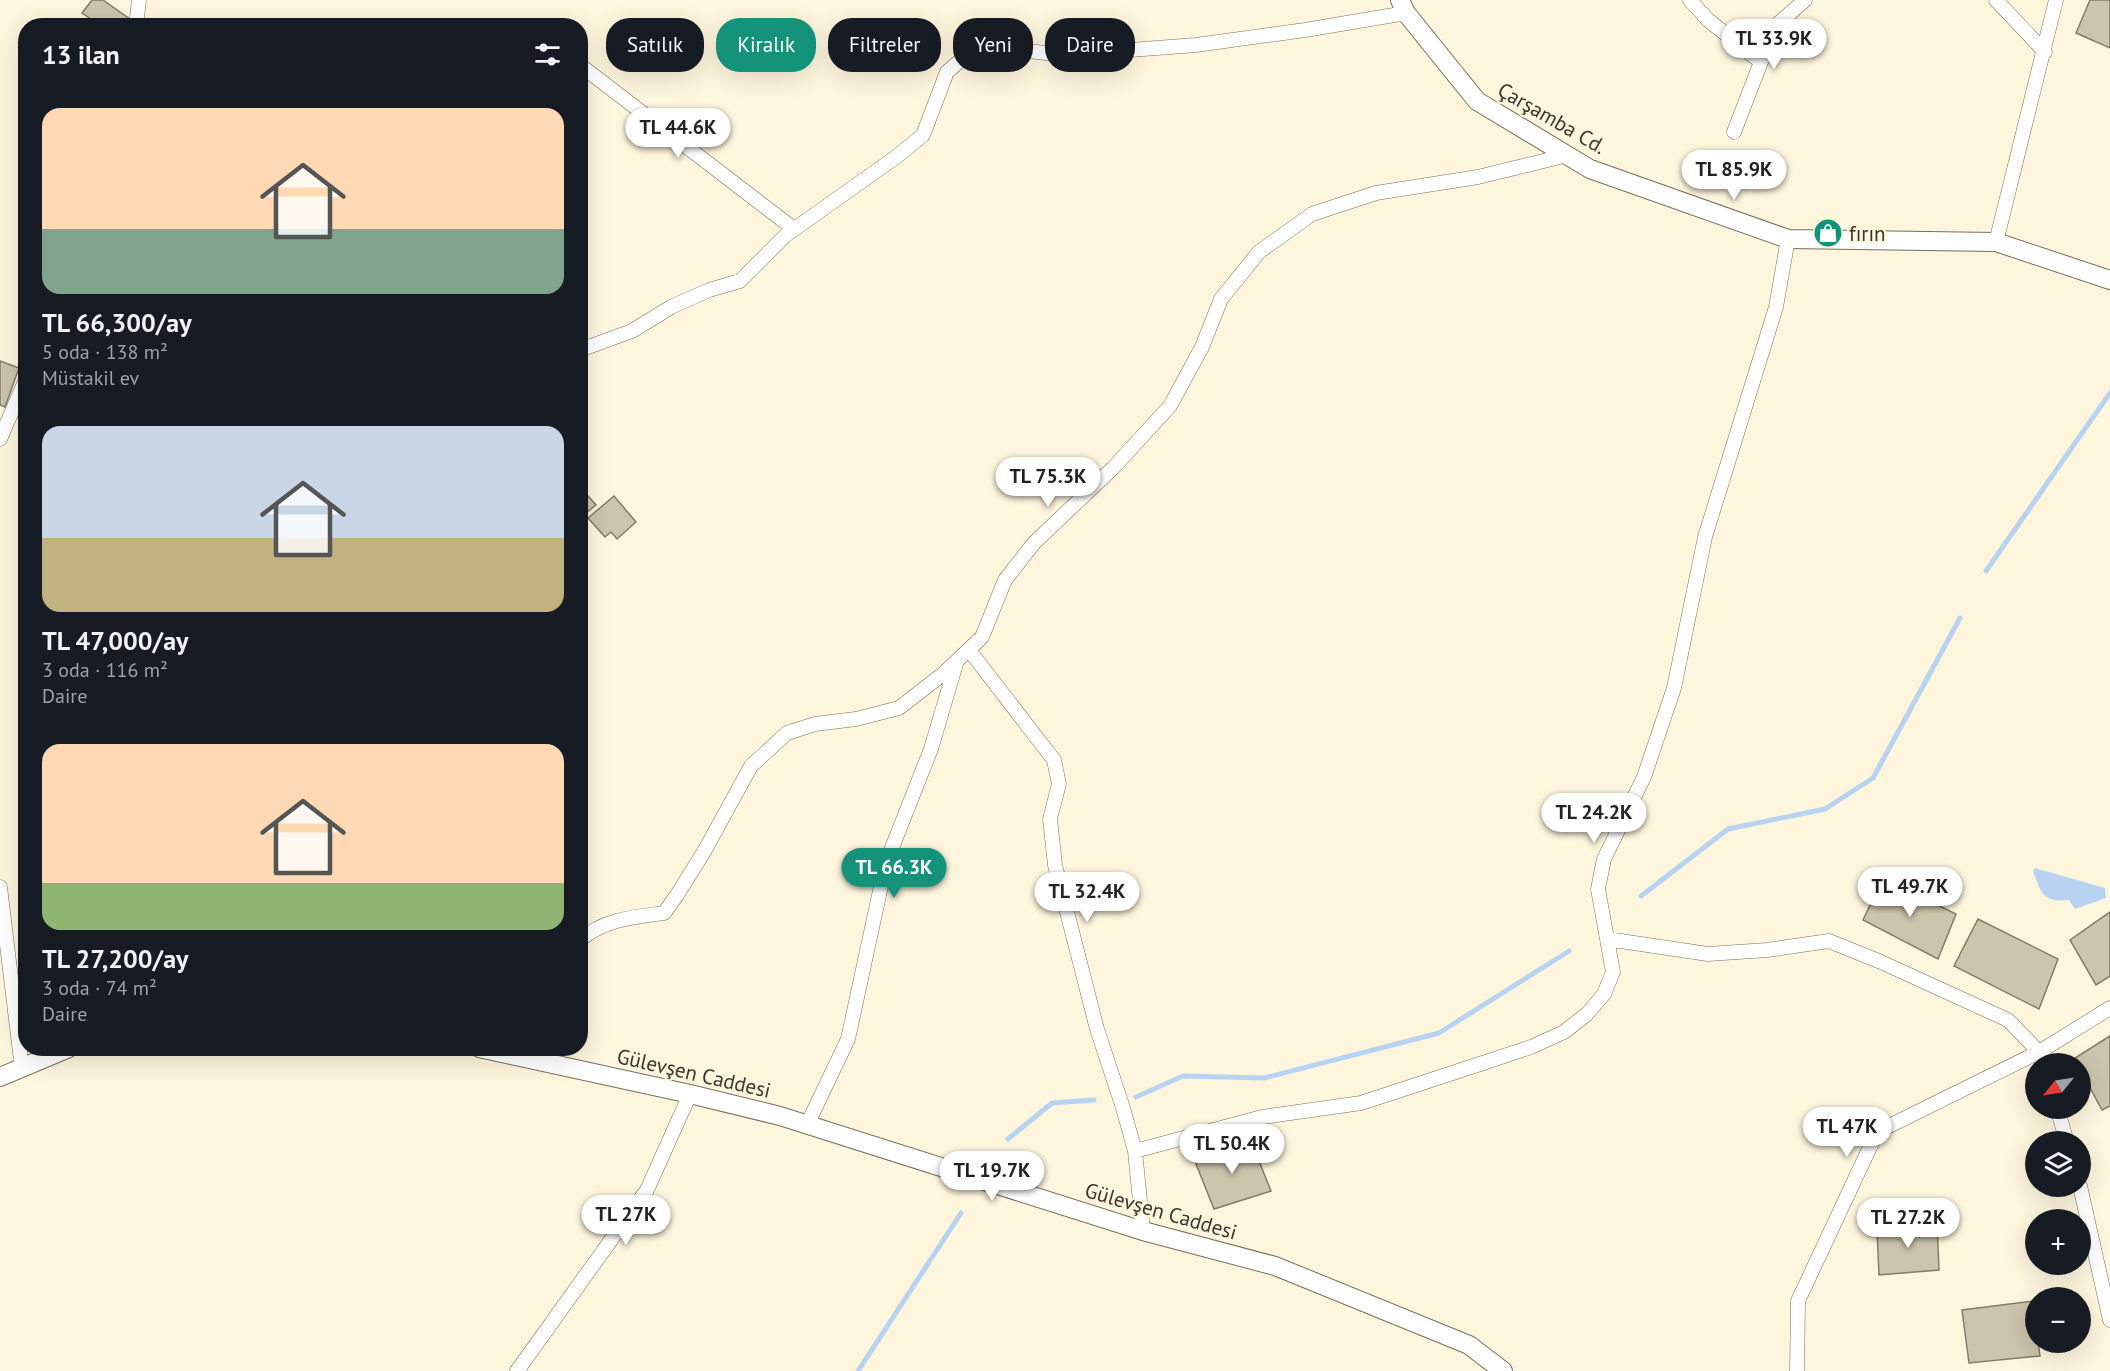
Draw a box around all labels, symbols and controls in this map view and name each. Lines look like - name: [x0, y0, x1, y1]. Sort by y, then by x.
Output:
- chip: Satılık: [606, 18, 704, 72]
- chip: Kiralık: [716, 18, 816, 72]
- chip: Filtreler: [828, 18, 941, 72]
- chip: Yeni: [953, 18, 1033, 72]
- chip: Daire: [1045, 18, 1135, 72]
- pin: TL 33.9K: [1712, 19, 1836, 70]
- text: TL 33.9K: [1735, 25, 1813, 51]
- text: 13 ilan: [42, 38, 120, 71]
- icon: filters: [531, 38, 564, 71]
- street label: Çarşamba Cd.: [1493, 76, 1611, 160]
- pin: TL 44.6K: [616, 108, 740, 159]
- text: TL 44.6K: [639, 114, 717, 140]
- icon: home: [249, 147, 357, 255]
- pin: TL 85.9K: [1672, 150, 1796, 201]
- text: TL 85.9K: [1695, 156, 1773, 182]
- shop icon: fırın: [1812, 217, 1844, 249]
- place label: fırın: [1849, 220, 1886, 247]
- text: TL 66,300/ay: [42, 306, 192, 339]
- text: 5 oda · 138 m²: [42, 339, 168, 365]
- text: Müstakil ev: [42, 365, 139, 391]
- pin: TL 75.3K: [986, 457, 1110, 508]
- text: TL 75.3K: [1009, 463, 1087, 489]
- icon: home: [249, 465, 357, 573]
- text: TL 47,000/ay: [42, 624, 188, 657]
- text: 3 oda · 116 m²: [42, 657, 168, 683]
- text: Daire: [42, 683, 87, 709]
- icon: home: [249, 783, 357, 891]
- pin: TL 24.2K: [1532, 793, 1656, 844]
- text: TL 24.2K: [1555, 799, 1633, 825]
- pin: TL 66.3K: [832, 848, 956, 899]
- text: TL 66.3K: [855, 854, 933, 880]
- pin: TL 49.7K: [1848, 867, 1972, 918]
- pin: TL 32.4K: [1025, 872, 1149, 923]
- text: TL 49.7K: [1871, 873, 1949, 899]
- text: TL 32.4K: [1048, 878, 1126, 904]
- text: TL 27,200/ay: [42, 942, 188, 975]
- text: 3 oda · 74 m²: [42, 975, 157, 1001]
- text: Daire: [42, 1001, 87, 1027]
- street label: Gülevşen Caddesi: [614, 1042, 774, 1104]
- north arrow: [2025, 1053, 2091, 1119]
- map controls: [2025, 1053, 2091, 1353]
- pin: TL 47K: [1798, 1107, 1896, 1158]
- text: TL 47K: [1817, 1113, 1877, 1139]
- pin: TL 50.4K: [1170, 1124, 1294, 1175]
- text: TL 50.4K: [1193, 1130, 1271, 1156]
- button: layers: [2025, 1131, 2091, 1197]
- pin: TL 19.7K: [930, 1151, 1054, 1202]
- text: TL 19.7K: [953, 1157, 1031, 1183]
- street label: Gülevşen Caddesi: [1082, 1176, 1240, 1246]
- pin: TL 27K: [577, 1195, 675, 1246]
- pin: TL 27.2K: [1846, 1198, 1970, 1249]
- text: TL 27K: [596, 1201, 656, 1227]
- text: TL 27.2K: [1871, 1204, 1945, 1230]
- button: +: [2025, 1209, 2091, 1275]
- button: −: [2025, 1287, 2091, 1353]

